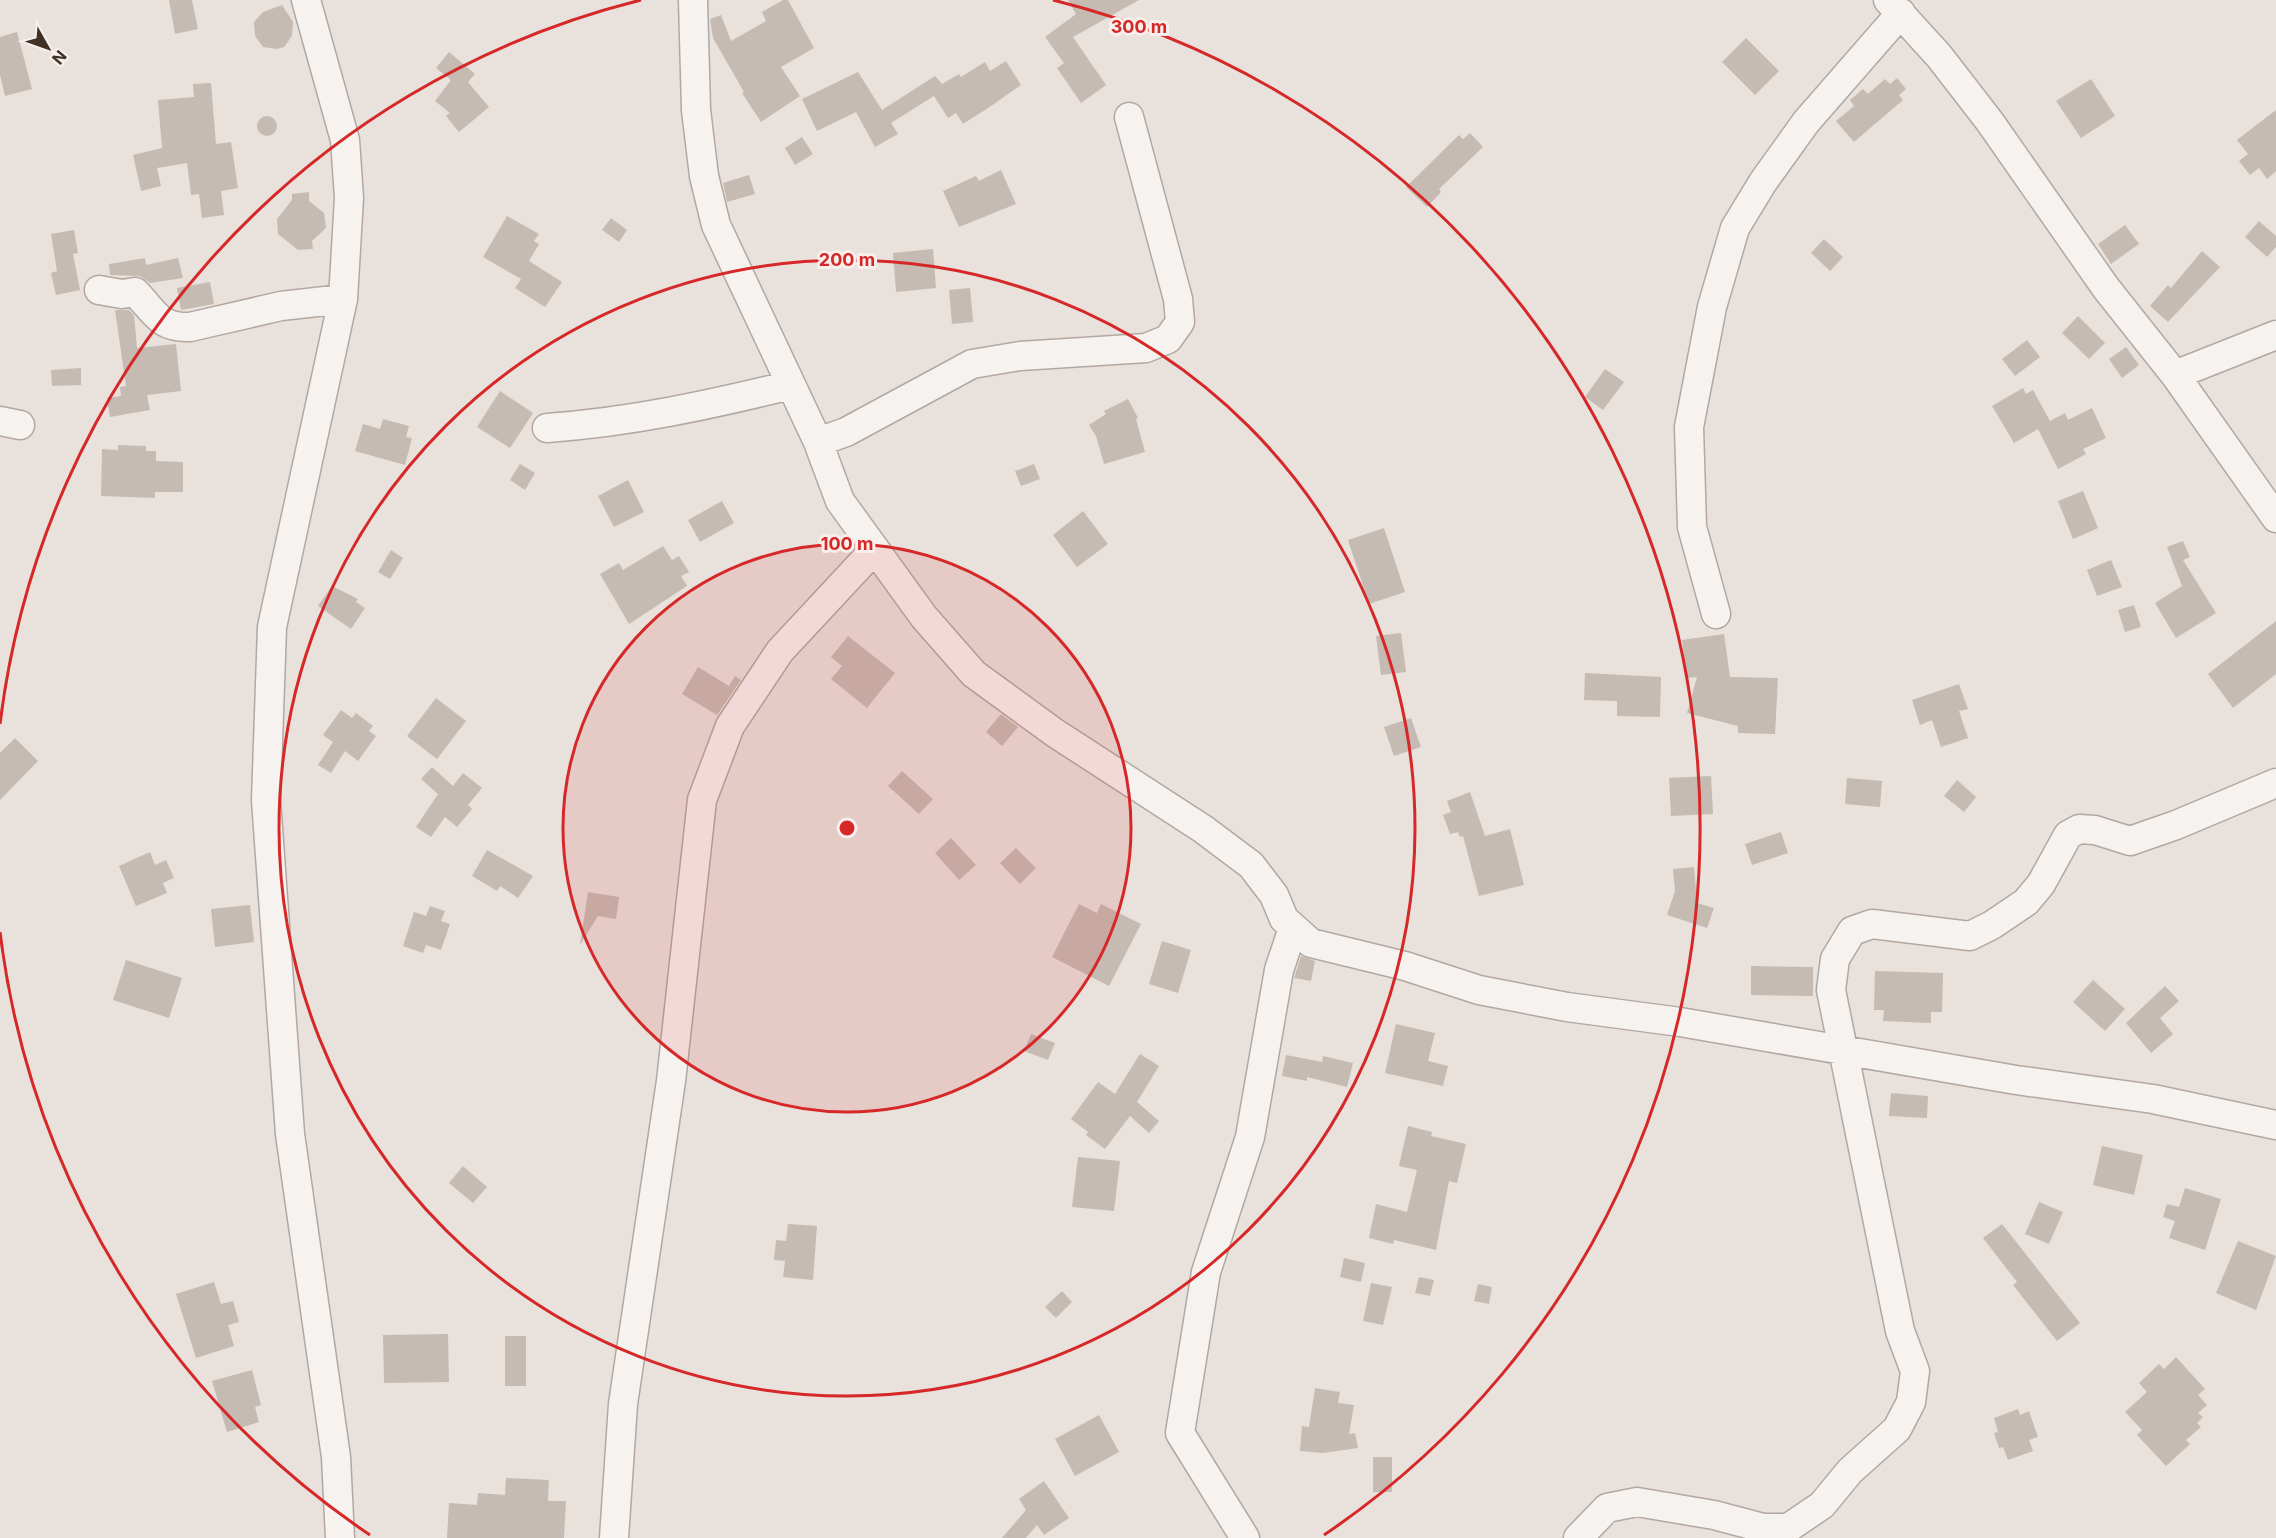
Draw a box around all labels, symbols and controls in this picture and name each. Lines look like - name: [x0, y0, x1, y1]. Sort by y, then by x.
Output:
- text: 300 m: [1111, 16, 1167, 37]
- north arrow: [18, 18, 78, 78]
- text: N: [48, 47, 71, 69]
- text: 200 m: [819, 249, 875, 270]
- text: 100 m: [821, 533, 873, 554]
- centre of rings: [837, 818, 857, 838]

